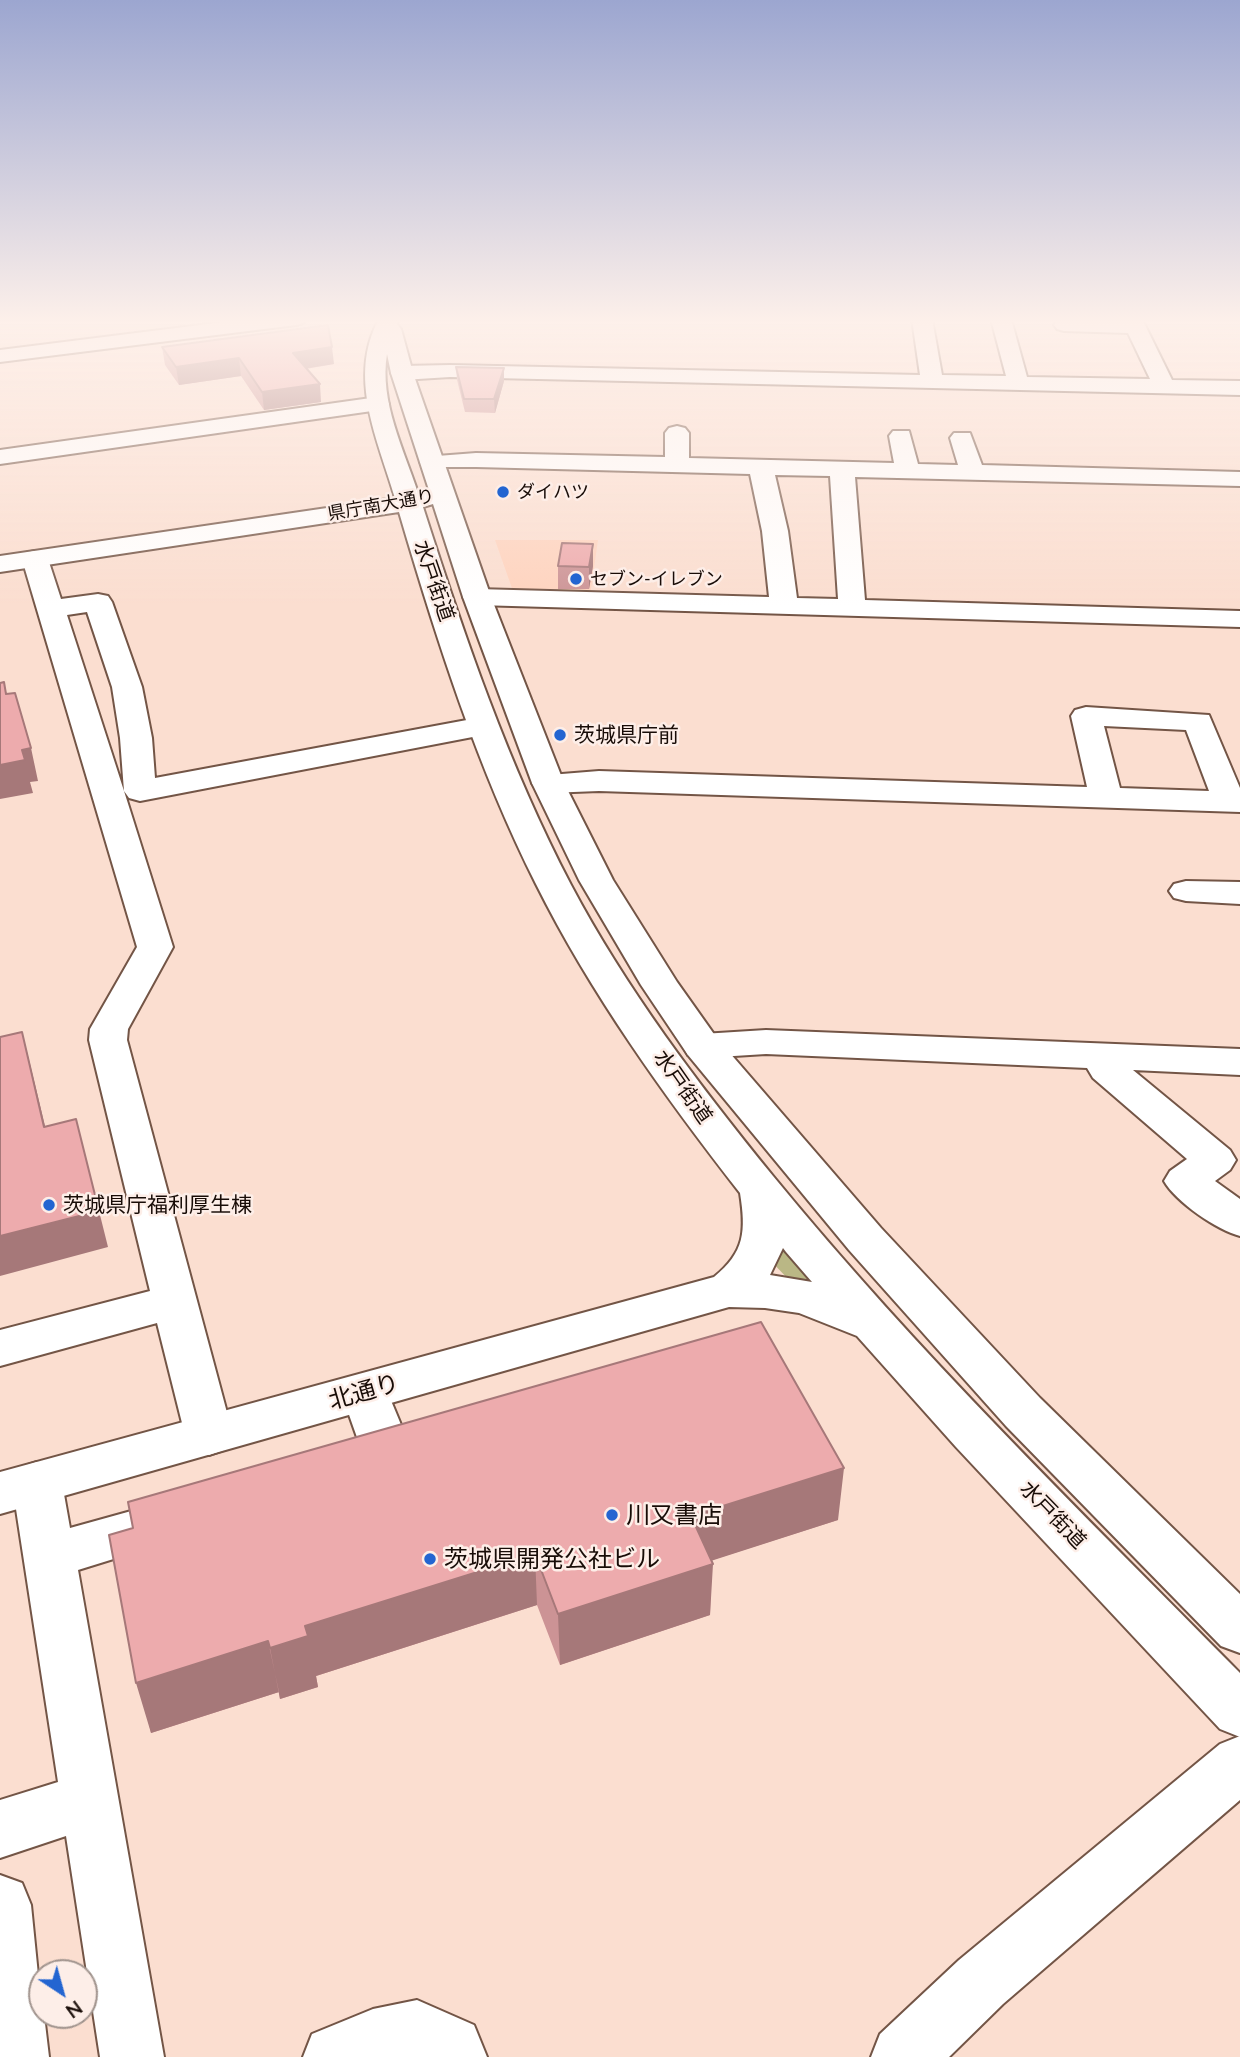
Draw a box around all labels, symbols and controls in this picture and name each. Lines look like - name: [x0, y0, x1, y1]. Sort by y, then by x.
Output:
- place label: ダイハツ: [517, 481, 589, 503]
- marker: ダイハツ: [495, 484, 511, 500]
- street label: 県庁南大通り: [326, 485, 436, 525]
- street label: 水戸街道: [408, 537, 460, 625]
- place label: セブン-イレブン: [590, 568, 723, 590]
- marker: セブン-イレブン: [568, 571, 584, 587]
- place label: 茨城県庁前: [574, 722, 679, 748]
- marker: 茨城県庁前: [552, 727, 568, 743]
- street label: 水戸街道: [649, 1045, 717, 1129]
- place label: 茨城県庁福利厚生棟: [63, 1192, 252, 1218]
- marker: 茨城県庁福利厚生棟: [41, 1197, 57, 1213]
- street label: 北通り: [325, 1368, 403, 1416]
- street label: 水戸街道: [1015, 1476, 1091, 1554]
- place label: 川又書店: [626, 1501, 722, 1529]
- marker: 川又書店: [604, 1507, 620, 1523]
- place label: 茨城県開発公社ビル: [444, 1545, 660, 1573]
- marker: 茨城県開発公社ビル: [422, 1551, 438, 1567]
- north arrow: [28, 1959, 98, 2029]
- text: N: [62, 1996, 87, 2023]

